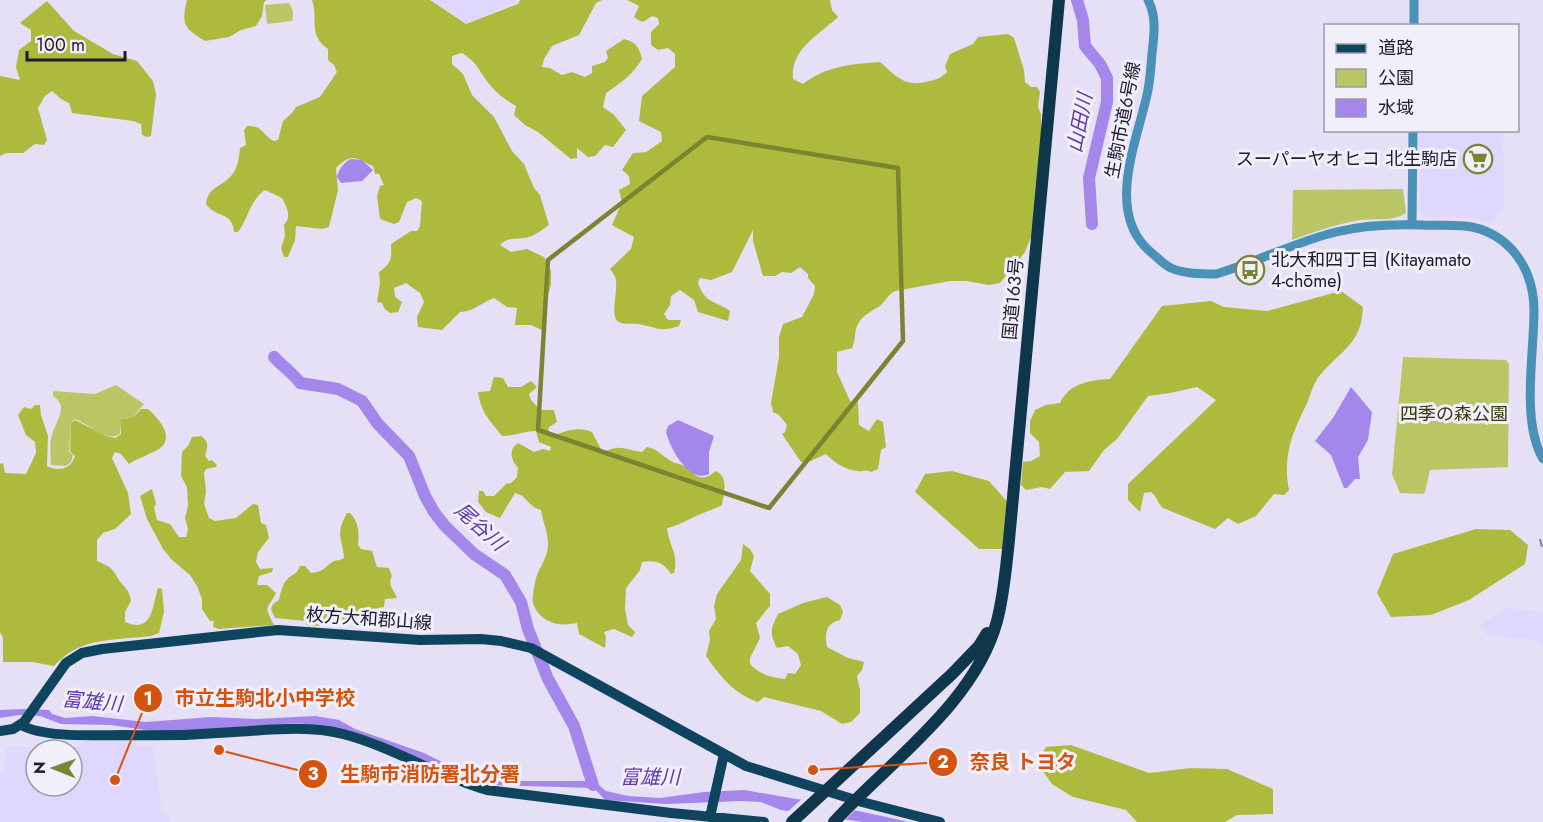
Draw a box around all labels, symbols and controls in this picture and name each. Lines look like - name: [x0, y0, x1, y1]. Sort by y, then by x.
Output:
- scale bar: [27, 24, 124, 62]
- legend: [1324, 24, 1519, 132]
- text: 100 m: [36, 32, 85, 58]
- text: 道路: [1378, 35, 1414, 61]
- street label: 生駒市道6号線: [1099, 59, 1147, 181]
- text: 公園: [1378, 65, 1414, 91]
- water label: 山田川: [1060, 89, 1100, 155]
- text: 水域: [1378, 95, 1414, 121]
- supermarket icon: スーパーヤオヒコ 北生駒店: [1462, 143, 1494, 175]
- place label: スーパーヤオヒコ 北生駒店: [1236, 146, 1457, 172]
- place label: 北大和四丁目 (Kitayamato 4-chōme): [1271, 247, 1471, 294]
- bus stop icon: 北大和四丁目 (Kitayamato 4-chōme): [1234, 254, 1266, 286]
- street label: 国道163号: [996, 257, 1030, 341]
- park label: 四季の森公園: [1400, 401, 1508, 427]
- water label: 尾谷川: [448, 496, 513, 559]
- street label: 枚方大和郡山線: [305, 602, 433, 636]
- callout: 市立生駒北小中学校: [133, 679, 367, 717]
- text: 市立生駒北小中学校: [175, 684, 355, 713]
- water label: 富雄川: [61, 685, 125, 719]
- text: 1: [143, 686, 153, 712]
- north arrow: [24, 738, 84, 798]
- callout: 奈良 トヨタ: [928, 743, 1088, 781]
- text: 奈良 トヨタ: [970, 748, 1076, 777]
- text: 2: [937, 749, 949, 775]
- callout: 生駒市消防署北分署: [298, 755, 532, 793]
- text: 生駒市消防署北分署: [340, 760, 520, 789]
- text: N: [28, 761, 51, 774]
- text: 3: [307, 761, 319, 787]
- water label: 富雄川: [620, 763, 682, 792]

